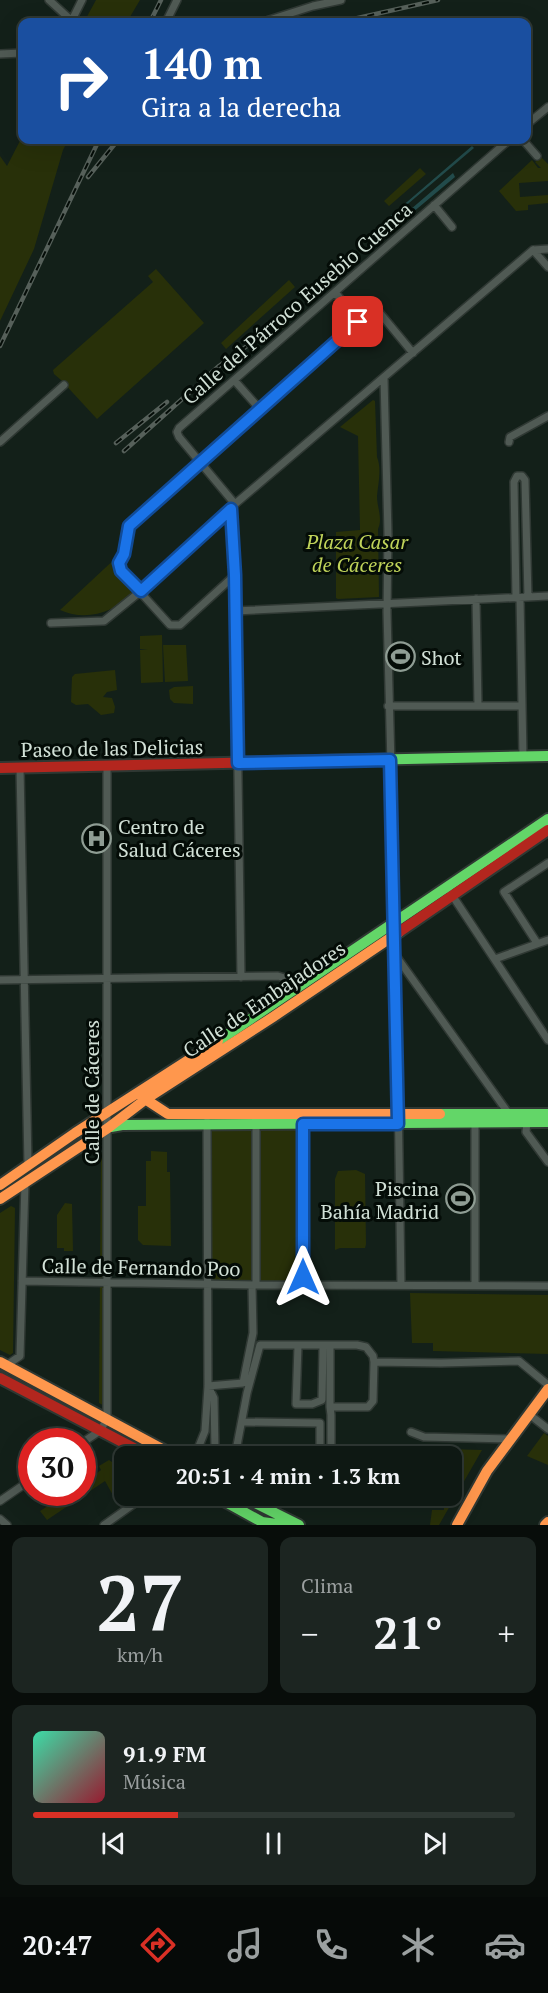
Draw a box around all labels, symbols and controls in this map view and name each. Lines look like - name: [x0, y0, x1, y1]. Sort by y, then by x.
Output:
- text: 140 m: [141, 35, 262, 91]
- icon: right: [42, 42, 120, 120]
- text: Gira a la derecha: [141, 89, 341, 125]
- street label: Calle del Párroco Eusebio Cuenca: [177, 196, 417, 410]
- pin: [332, 296, 383, 347]
- icon: arrive: [341, 305, 374, 338]
- park label: Plaza Casar de Cáceres: [305, 528, 409, 578]
- sports icon: Shot: [384, 641, 416, 673]
- place label: Shot: [421, 644, 462, 671]
- street label: Paseo de las Delicias: [20, 733, 204, 763]
- place label: Centro de Salud Cáceres: [118, 813, 241, 863]
- hospital icon: Centro de Salud Cáceres: [81, 822, 113, 854]
- street label: Calle de Embajadores: [178, 935, 350, 1063]
- street label: Calle de Cáceres: [78, 1020, 105, 1164]
- place label: Piscina Bahía Madrid: [321, 1175, 439, 1225]
- sports icon: Piscina Bahía Madrid: [444, 1183, 476, 1215]
- position arrow: [271, 1245, 335, 1309]
- street label: Calle de Fernando Poo: [41, 1252, 241, 1282]
- speed limit sign: 30: [18, 1428, 96, 1506]
- text: 20:51 · 4 min · 1.3 km: [176, 1461, 400, 1490]
- text: 27: [96, 1550, 184, 1653]
- text: Clima: [301, 1572, 353, 1599]
- text: 21°: [373, 1602, 443, 1662]
- text: −: [301, 1612, 319, 1655]
- text: +: [497, 1612, 515, 1655]
- text: km/h: [117, 1641, 163, 1668]
- text: 91.9 FM: [123, 1739, 206, 1768]
- text: Música: [123, 1768, 186, 1795]
- icon: previous: [97, 1827, 130, 1860]
- icon: pause: [257, 1827, 290, 1860]
- icon: next: [418, 1827, 451, 1860]
- icon: directions: [137, 1924, 179, 1966]
- icon: music: [224, 1924, 266, 1966]
- icon: phone: [310, 1924, 352, 1966]
- icon: climate: [397, 1924, 439, 1966]
- icon: car: [484, 1924, 526, 1966]
- text: 20:47: [22, 1927, 93, 1963]

